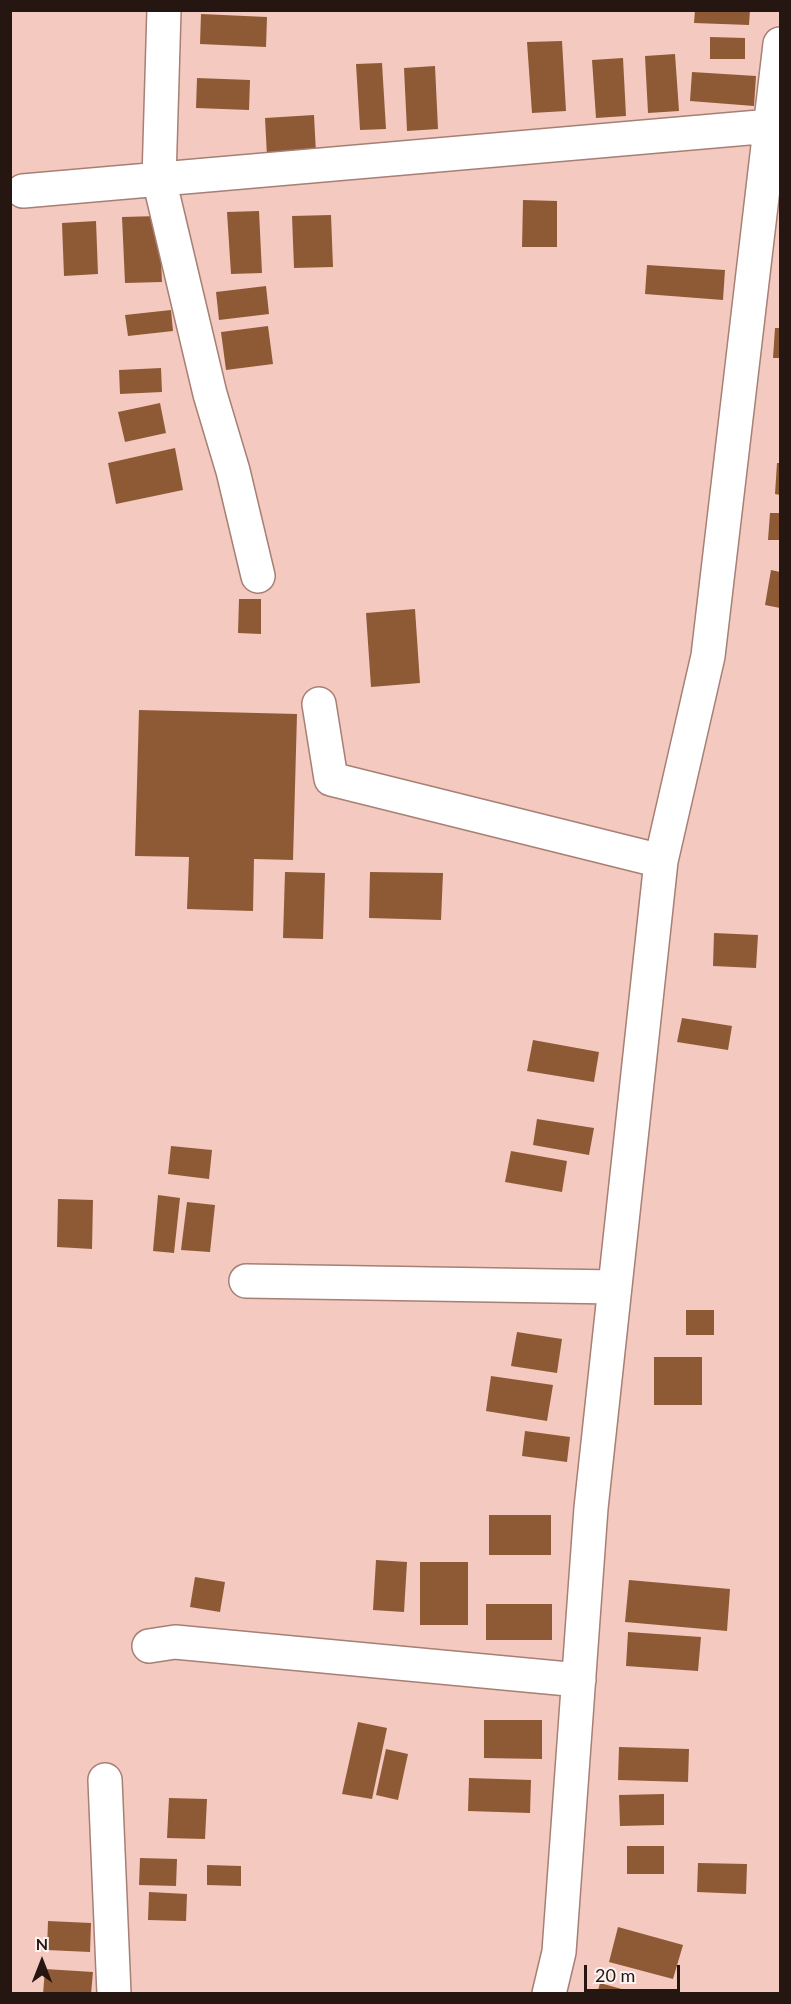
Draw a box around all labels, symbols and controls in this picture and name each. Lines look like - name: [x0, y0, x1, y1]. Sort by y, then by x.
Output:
- north arrow: [12, 1932, 72, 1992]
- text: N: [36, 1934, 48, 1953]
- scale bar: [587, 1953, 683, 1991]
- text: 20 m: [595, 1964, 635, 1986]

